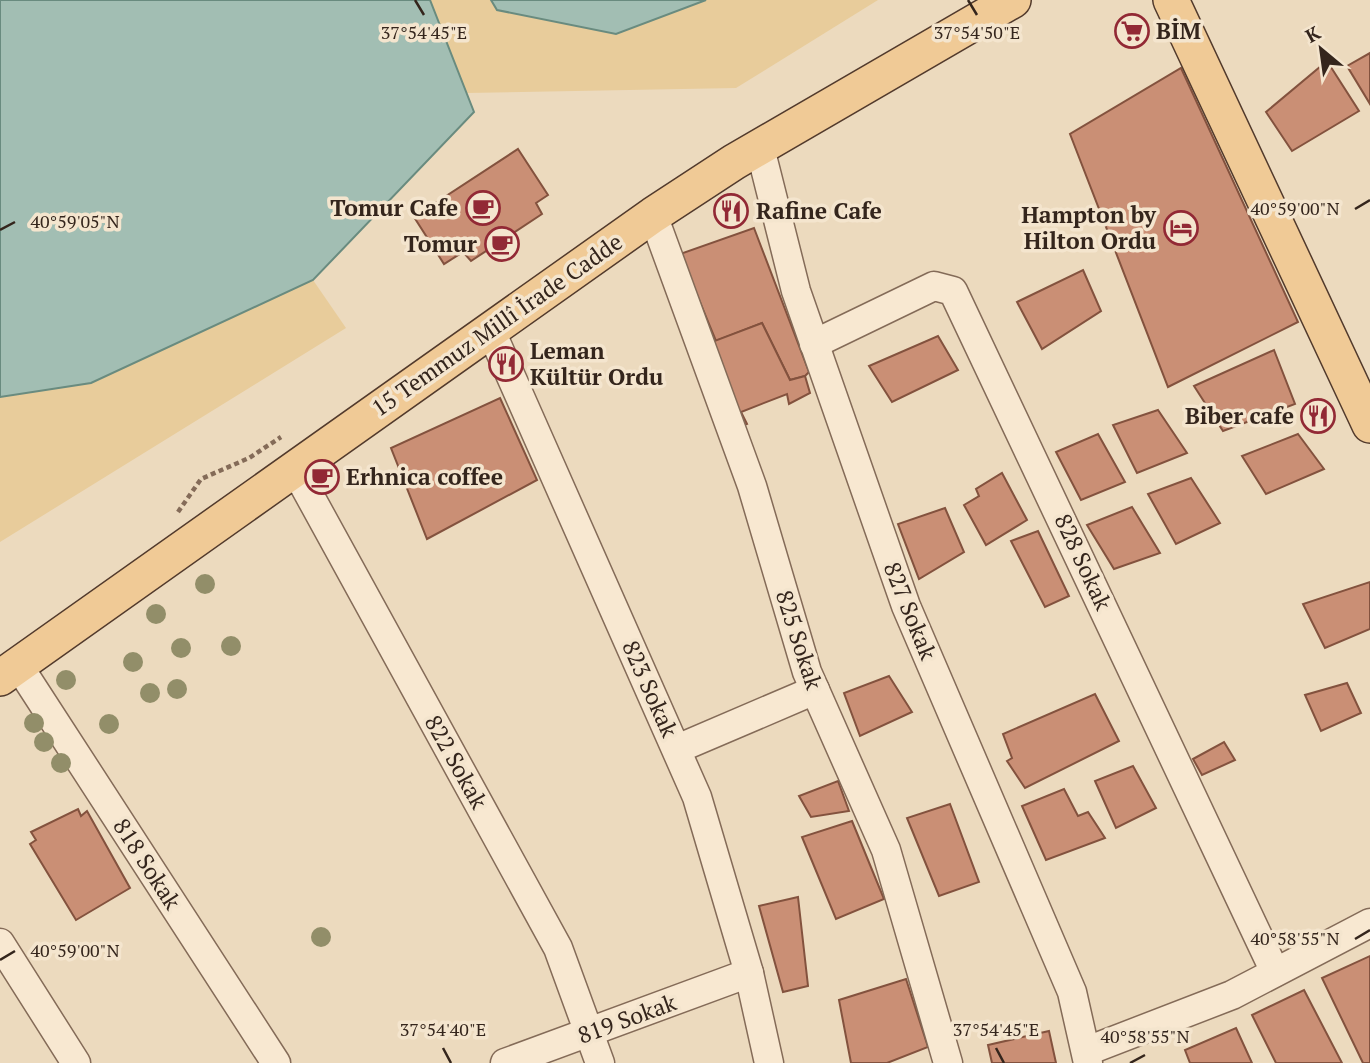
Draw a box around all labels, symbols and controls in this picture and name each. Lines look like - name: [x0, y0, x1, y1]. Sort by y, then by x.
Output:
- supermarket icon: BİM: [1113, 12, 1151, 50]
- north arrow: [1286, 14, 1356, 84]
- place label: BİM: [1156, 15, 1201, 46]
- text: K: [1301, 19, 1325, 48]
- text: 37°54'45"E: [381, 20, 467, 44]
- text: 37°54'50"E: [934, 20, 1020, 44]
- cafe icon: Tomur Cafe: [464, 189, 502, 227]
- place label: Tomur Cafe: [330, 192, 458, 223]
- restaurant icon: Rafine Cafe: [712, 192, 750, 230]
- place label: Rafine Cafe: [756, 195, 882, 226]
- text: 40°59'00"N: [1250, 196, 1340, 220]
- place label: Hampton by Hilton Ordu: [1021, 199, 1157, 256]
- text: 40°59'05"N: [30, 209, 120, 233]
- hotel icon: Hampton by Hilton Ordu: [1162, 209, 1200, 247]
- cafe icon: Tomur: [483, 225, 521, 263]
- street label: 15 Temmuz Millî İrade Cadde: [365, 226, 628, 423]
- place label: Tomur: [404, 228, 477, 259]
- place label: Leman Kültür Ordu: [530, 335, 663, 392]
- restaurant icon: Leman Kültür Ordu: [487, 345, 525, 383]
- restaurant icon: Biber cafe: [1299, 397, 1337, 435]
- place label: Biber cafe: [1185, 400, 1294, 431]
- cafe icon: Erhnica coffee: [303, 458, 341, 496]
- place label: Erhnica coffee: [346, 461, 503, 492]
- street label: 828 Sokak: [1048, 509, 1119, 615]
- street label: 827 Sokak: [877, 557, 944, 664]
- street label: 825 Sokak: [769, 586, 830, 694]
- street label: 823 Sokak: [615, 636, 686, 742]
- street label: 822 Sokak: [418, 709, 495, 814]
- street label: 818 Sokak: [106, 812, 188, 915]
- text: 40°58'55"N: [1250, 926, 1340, 950]
- text: 40°59'00"N: [30, 938, 120, 962]
- street label: 819 Sokak: [573, 986, 681, 1051]
- text: 37°54'40"E: [400, 1017, 486, 1041]
- text: 37°54'45"E: [953, 1017, 1039, 1041]
- text: 40°58'55"N: [1100, 1024, 1190, 1048]

